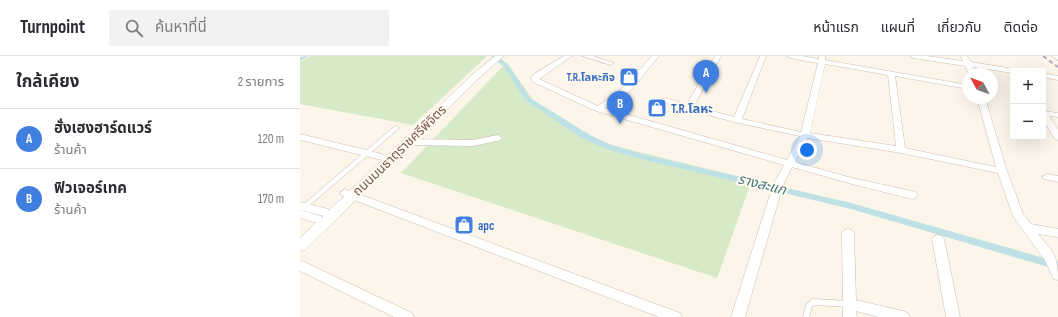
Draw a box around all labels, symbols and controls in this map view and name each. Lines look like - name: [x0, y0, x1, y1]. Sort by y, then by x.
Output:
- search box: [109, 10, 389, 46]
- text: Turnpoint: [20, 16, 85, 39]
- icon: search: [123, 17, 145, 39]
- text: ค้นหาที่นี่: [155, 18, 207, 37]
- text: หน้าแรก: [813, 19, 859, 36]
- text: แผนที่: [881, 19, 915, 36]
- text: เกี่ยวกับ: [937, 19, 982, 36]
- text: ติดต่อ: [1004, 19, 1038, 36]
- pin: A: [693, 60, 719, 93]
- shop icon: T.R.โลหะกิจ: [618, 66, 640, 88]
- north arrow: [962, 68, 998, 104]
- map controls: [1010, 68, 1046, 140]
- button: +: [1010, 68, 1046, 104]
- place label: T.R.โลหะกิจ: [566, 71, 615, 84]
- text: ใกล้เคียง: [16, 72, 79, 92]
- text: 2 รายการ: [238, 74, 284, 90]
- pin: B: [607, 91, 633, 124]
- shop icon: T.R.โลหะ: [646, 97, 668, 119]
- place label: T.R.โลหะ: [671, 101, 713, 117]
- street label: ถนนมนธาตุราชศรีพิจิตร: [349, 102, 450, 200]
- button: −: [1010, 104, 1046, 140]
- text: ฮั่งเฮงฮาร์ดแวร์: [54, 119, 152, 138]
- text: A: [26, 131, 32, 147]
- text: 120 m: [258, 131, 284, 147]
- your location: [797, 140, 817, 160]
- text: ร้านค้า: [54, 142, 87, 158]
- water label: รางสะแก: [736, 170, 788, 199]
- text: ฟิวเจอร์เทค: [54, 179, 127, 198]
- text: B: [26, 191, 32, 207]
- text: 170 m: [258, 191, 284, 207]
- text: ร้านค้า: [54, 202, 87, 218]
- shop icon: apc: [453, 214, 475, 236]
- place label: apc: [478, 218, 495, 234]

